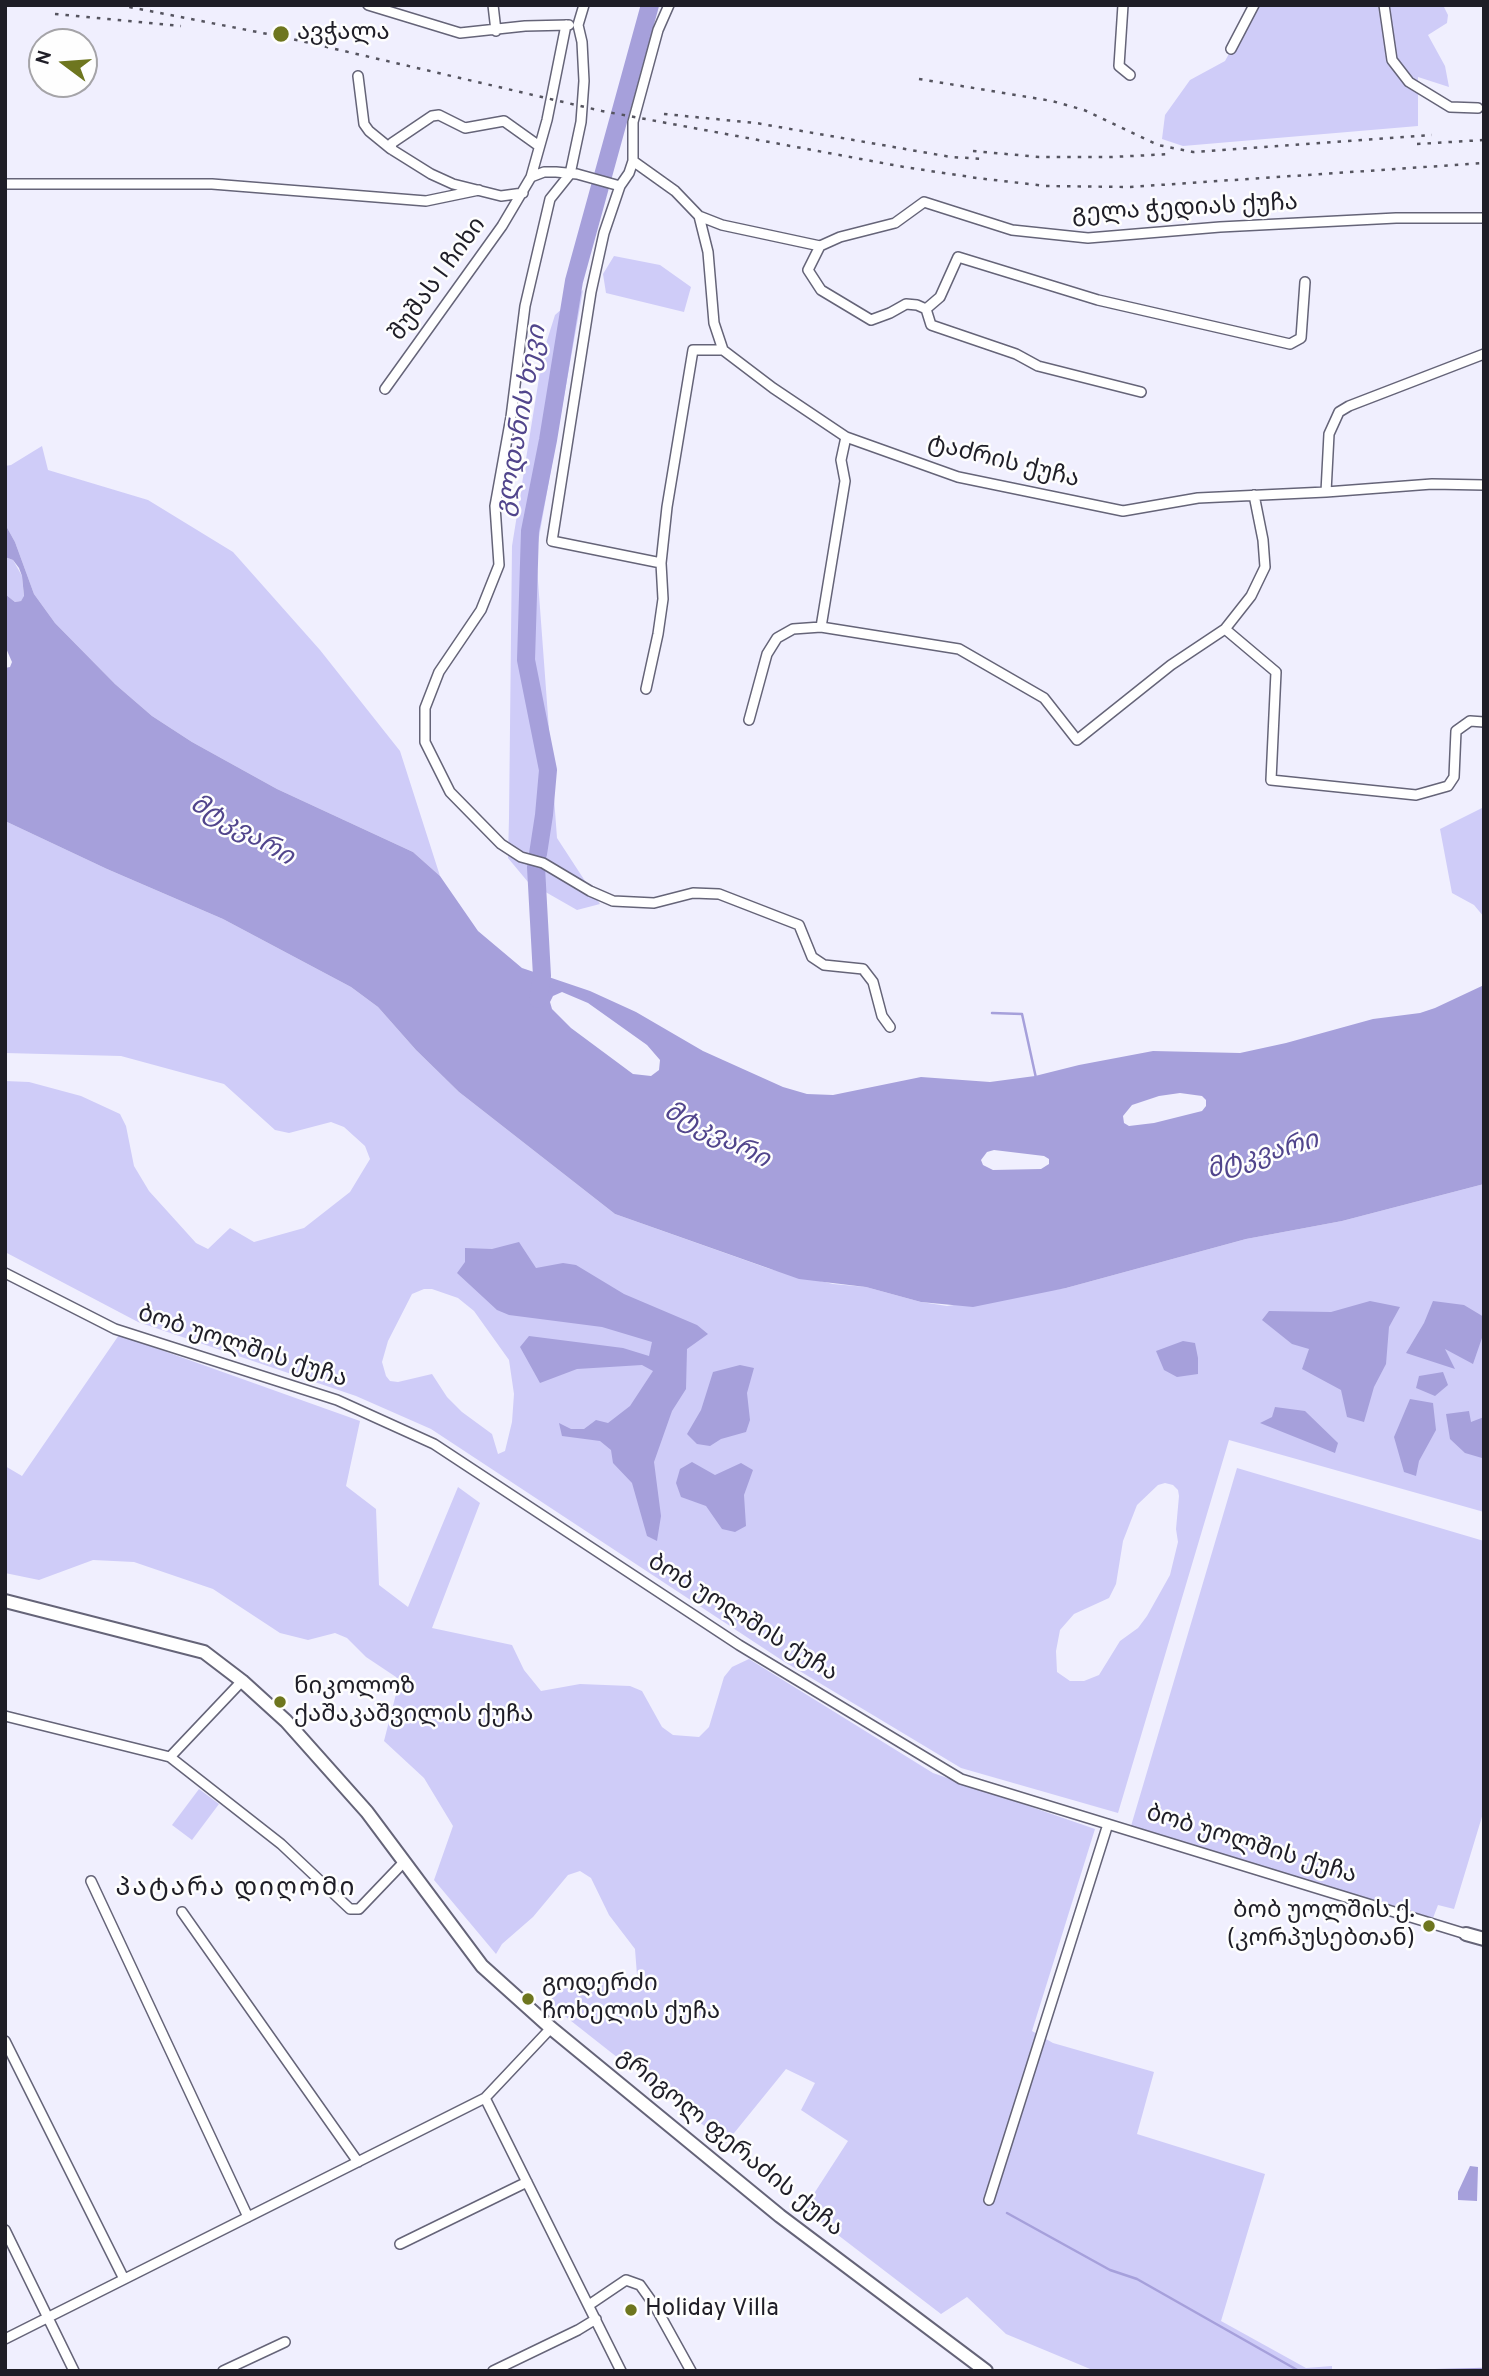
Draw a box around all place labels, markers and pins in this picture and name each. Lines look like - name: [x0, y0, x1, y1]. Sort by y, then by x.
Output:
- place label: ავჭალა: [297, 20, 390, 48]
- marker: ავჭალა: [271, 24, 291, 44]
- place label: ნიკოლოზ ქაშაკაშვილის ქუჩა: [294, 1674, 533, 1730]
- marker: ნიკოლოზ ქაშაკაშვილის ქუჩა: [272, 1694, 288, 1710]
- place label: ბობ უოლშის ქ. (კორპუსებთან): [1227, 1898, 1415, 1954]
- marker: ბობ უოლშის ქ. (კორპუსებთან): [1421, 1918, 1437, 1934]
- place label: გოდერძი ჩოხელის ქუჩა: [542, 1971, 720, 2027]
- marker: გოდერძი ჩოხელის ქუჩა: [520, 1991, 536, 2007]
- place label: Holiday Villa: [645, 2296, 779, 2324]
- marker: Holiday Villa: [623, 2302, 639, 2318]

